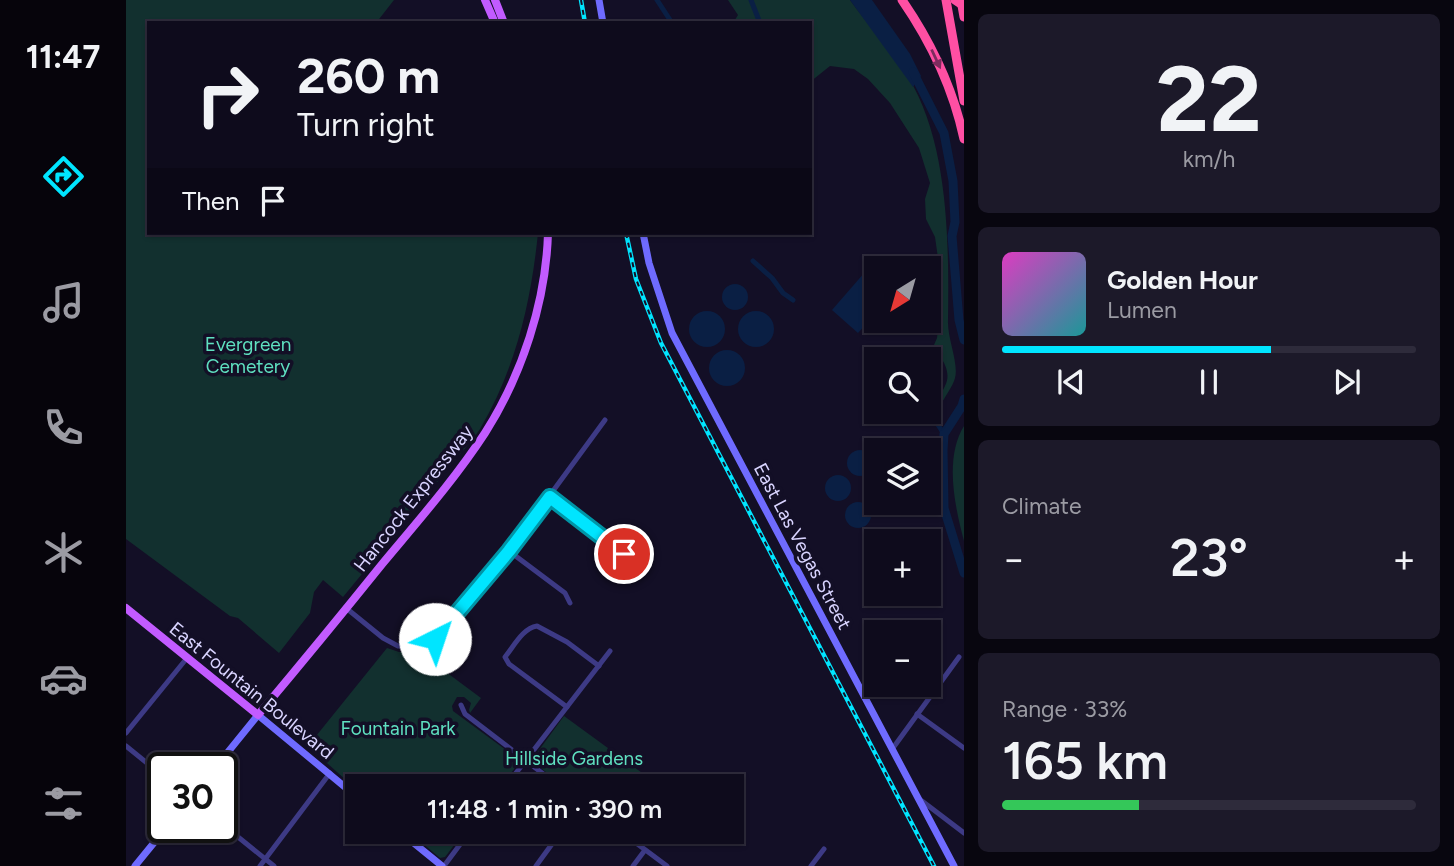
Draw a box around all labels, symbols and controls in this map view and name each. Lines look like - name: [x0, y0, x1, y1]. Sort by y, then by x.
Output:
- text: 11:47: [26, 38, 100, 76]
- text: 22: [1156, 45, 1262, 154]
- text: 260 m: [297, 46, 440, 105]
- icon: right: [182, 49, 273, 140]
- one-way arrow: [931, 49, 942, 69]
- text: Turn right: [297, 106, 435, 144]
- text: km/h: [1183, 145, 1235, 173]
- icon: directions: [39, 152, 88, 201]
- icon: arrive: [254, 182, 292, 220]
- text: Then: [182, 185, 240, 217]
- north arrow: [864, 256, 942, 332]
- map controls: [864, 256, 941, 697]
- text: Golden Hour: [1107, 264, 1258, 296]
- icon: music: [39, 278, 88, 327]
- text: Lumen: [1107, 296, 1177, 324]
- park label: Evergreen Cemetery: [205, 333, 291, 378]
- button: search: [864, 347, 941, 424]
- icon: previous: [1052, 363, 1090, 401]
- icon: pause: [1190, 363, 1228, 401]
- icon: next: [1328, 363, 1366, 401]
- icon: phone: [39, 403, 88, 452]
- street label: Hancock Expressway: [349, 420, 478, 576]
- button: layers: [864, 438, 941, 515]
- street label: East Las Vegas Street: [749, 459, 856, 633]
- text: Climate: [1002, 492, 1081, 520]
- pin: [594, 524, 654, 584]
- text: 23°: [1170, 527, 1248, 589]
- icon: climate: [39, 528, 88, 577]
- button: +: [864, 529, 941, 606]
- icon: arrive: [605, 535, 643, 573]
- text: −: [1002, 536, 1026, 582]
- text: +: [1392, 536, 1416, 582]
- position arrow: [398, 602, 472, 676]
- street label: East Fountain Boulevard: [165, 617, 339, 764]
- button: −: [864, 620, 941, 697]
- icon: car: [39, 654, 88, 703]
- text: Range · 33%: [1002, 695, 1127, 723]
- park label: Fountain Park: [340, 717, 456, 740]
- text: 165 km: [1002, 730, 1168, 792]
- park label: Hillside Gardens: [505, 747, 643, 770]
- speed limit sign: 30: [147, 752, 238, 843]
- icon: filters: [39, 779, 88, 828]
- text: 11:48 · 1 min · 390 m: [427, 793, 662, 825]

